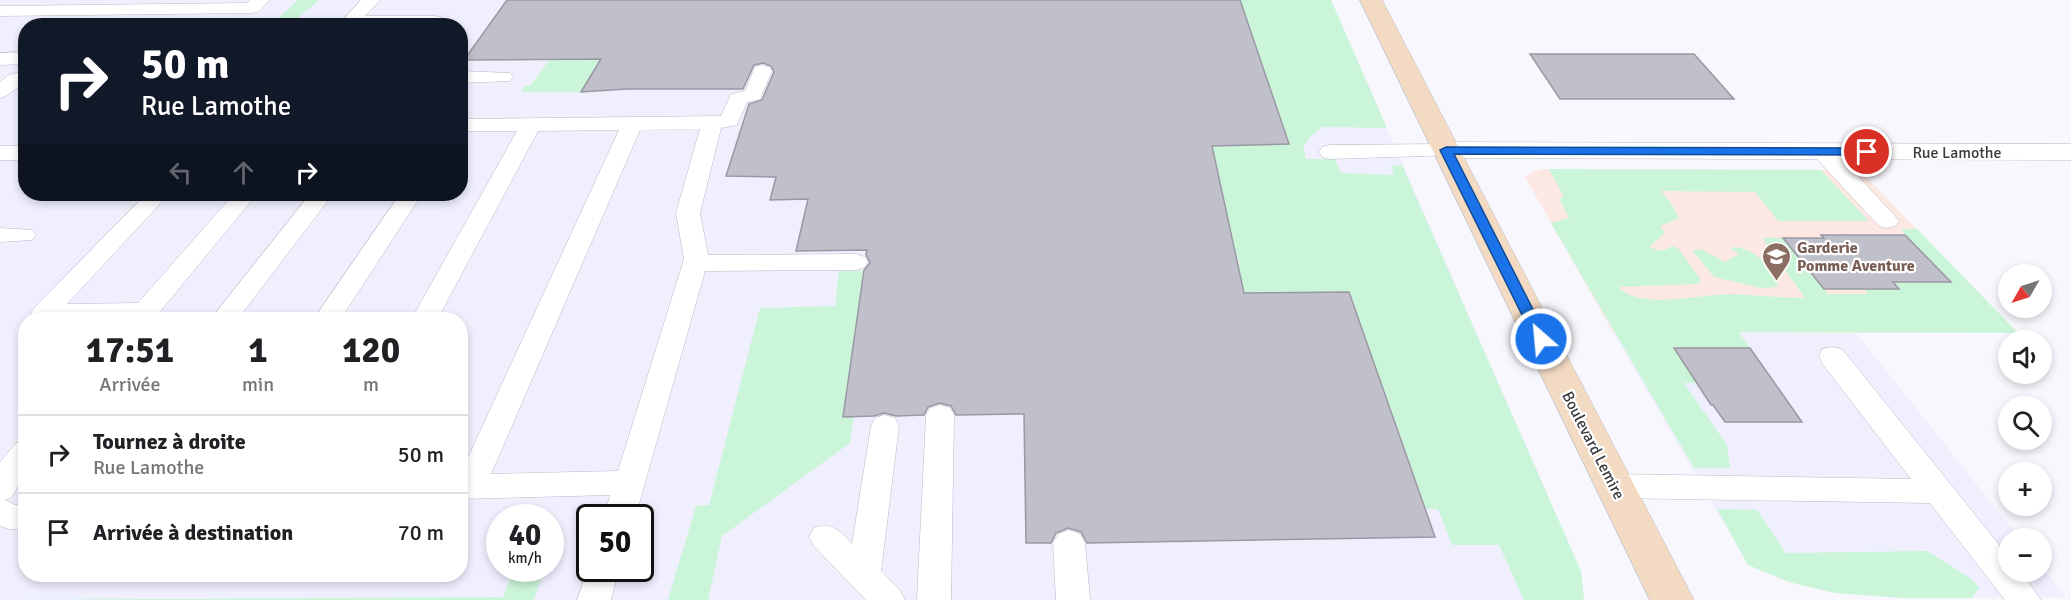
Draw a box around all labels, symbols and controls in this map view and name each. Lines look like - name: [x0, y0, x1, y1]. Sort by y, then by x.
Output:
- text: 50 m: [141, 39, 230, 90]
- icon: right: [42, 42, 120, 120]
- text: Rue Lamothe: [141, 90, 291, 123]
- pin: [1841, 126, 1892, 177]
- icon: arrive: [1850, 135, 1883, 168]
- street label: Rue Lamothe: [1912, 143, 2002, 163]
- icon: left: [164, 156, 197, 189]
- icon: ahead: [227, 156, 260, 189]
- icon: right: [290, 156, 323, 189]
- place label: Garderie Pomme Aventure: [1797, 238, 1915, 276]
- school or university icon: Garderie Pomme Aventure: [1760, 240, 1792, 282]
- north arrow: [1998, 264, 2052, 318]
- map controls: [1998, 264, 2052, 582]
- position arrow: [1509, 307, 1573, 371]
- text: 17:51: [86, 328, 174, 373]
- text: 1: [248, 328, 268, 373]
- text: 120: [342, 328, 400, 373]
- button: sound: [1998, 330, 2052, 384]
- text: Arrivée: [99, 372, 161, 397]
- text: min: [242, 372, 274, 397]
- text: m: [363, 372, 379, 397]
- street label: Boulevard Lemire: [1557, 388, 1629, 503]
- button: search: [1998, 396, 2052, 450]
- text: Tournez à droite: [93, 428, 246, 455]
- icon: right: [42, 438, 75, 471]
- text: 50 m: [398, 441, 444, 468]
- text: Rue Lamothe: [93, 455, 204, 480]
- button: +: [1998, 462, 2052, 516]
- speed limit sign: 50: [576, 504, 654, 582]
- icon: arrive: [42, 516, 75, 549]
- text: 40: [509, 517, 541, 554]
- text: Arrivée à destination: [93, 519, 293, 546]
- text: 70 m: [398, 519, 444, 546]
- button: −: [1998, 528, 2052, 582]
- text: km/h: [508, 549, 542, 567]

